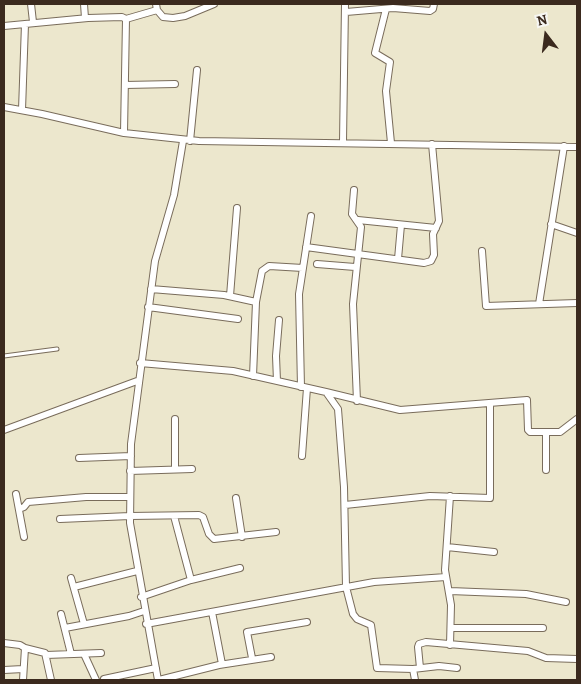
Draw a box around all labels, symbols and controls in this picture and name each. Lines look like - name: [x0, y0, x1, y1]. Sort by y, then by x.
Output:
- north arrow: [521, 10, 571, 60]
- text: N: [535, 10, 549, 31]

